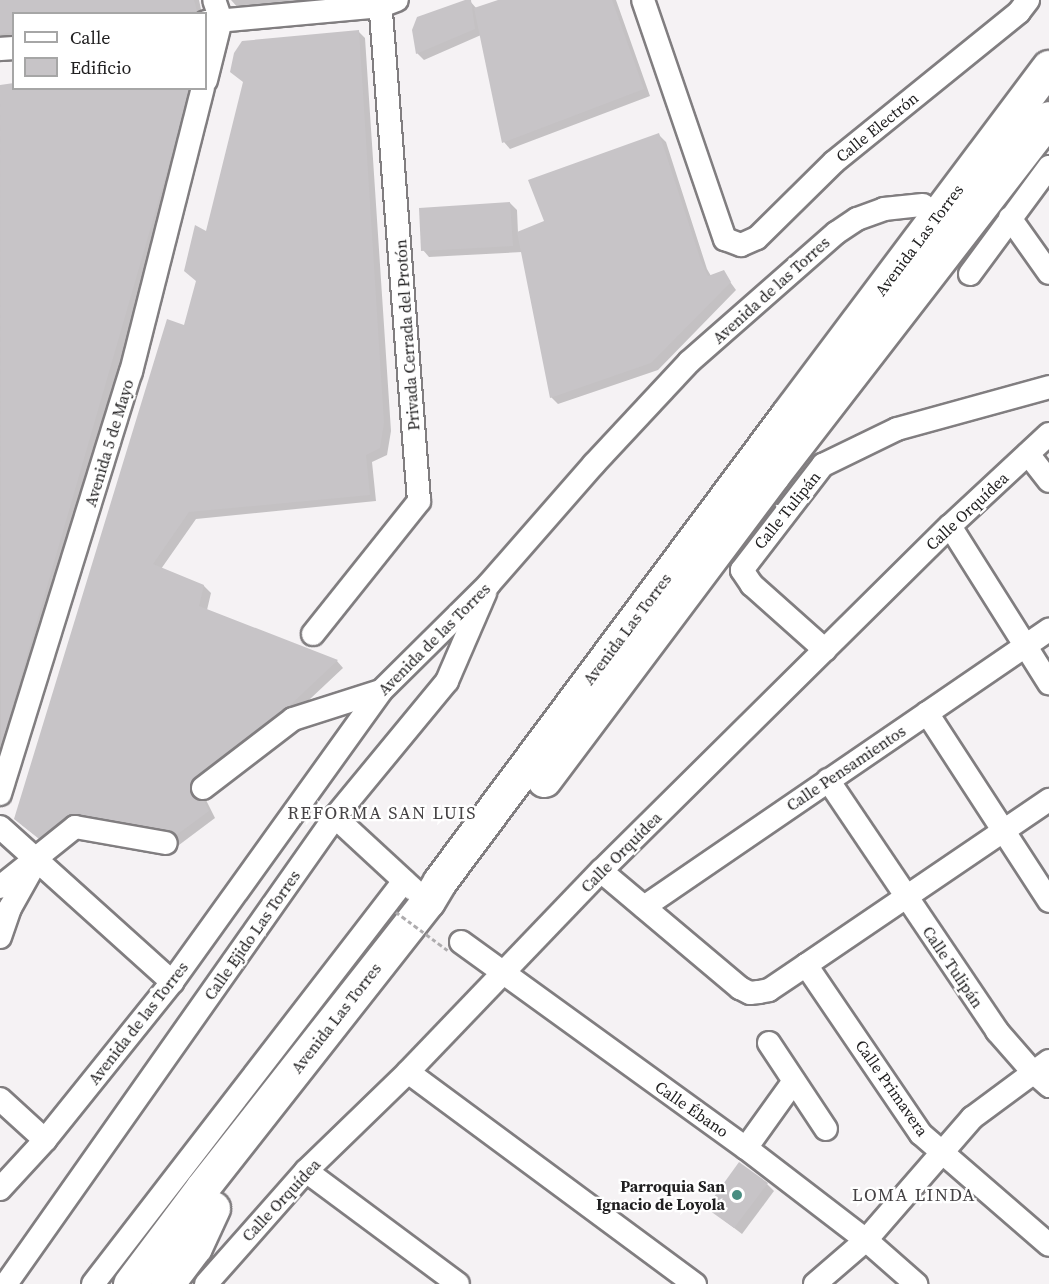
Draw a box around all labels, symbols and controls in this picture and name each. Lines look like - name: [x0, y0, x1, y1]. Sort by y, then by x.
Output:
- legend: [12, 12, 207, 90]
- text: Calle: [70, 25, 110, 50]
- text: Edificio: [70, 55, 131, 80]
- street label: Calle Electrón: [832, 88, 922, 166]
- street label: Avenida Las Torres: [871, 180, 967, 300]
- street label: Avenida de las Torres: [708, 232, 834, 348]
- street label: Privada Cerrada del Protón: [391, 239, 423, 431]
- street label: Avenida 5 de Mayo: [80, 377, 138, 509]
- street label: Calle Tulipán: [750, 467, 824, 553]
- street label: Calle Orquídea: [922, 468, 1012, 554]
- street label: Avenida Las Torres: [579, 569, 675, 689]
- street label: Avenida de las Torres: [374, 579, 494, 699]
- street label: Calle Pensamientos: [783, 721, 909, 815]
- district label: REFORMA SAN LUIS: [287, 802, 477, 824]
- street label: Calle Orquídea: [577, 808, 665, 896]
- street label: Calle Ejido Las Torres: [200, 866, 304, 1004]
- street label: Calle Tulipán: [919, 922, 987, 1012]
- street label: Avenida de las Torres: [84, 958, 192, 1088]
- street label: Avenida Las Torres: [287, 959, 385, 1077]
- street label: Calle Primavera: [852, 1036, 932, 1140]
- street label: Calle Ébano: [652, 1077, 732, 1141]
- street label: Calle Orquídea: [238, 1155, 324, 1245]
- place label: Parroquia San Ignacio de Loyola: [596, 1176, 725, 1214]
- district label: LOMA LINDA: [852, 1184, 976, 1206]
- marker: Parroquia San Ignacio de Loyola: [730, 1188, 744, 1202]

